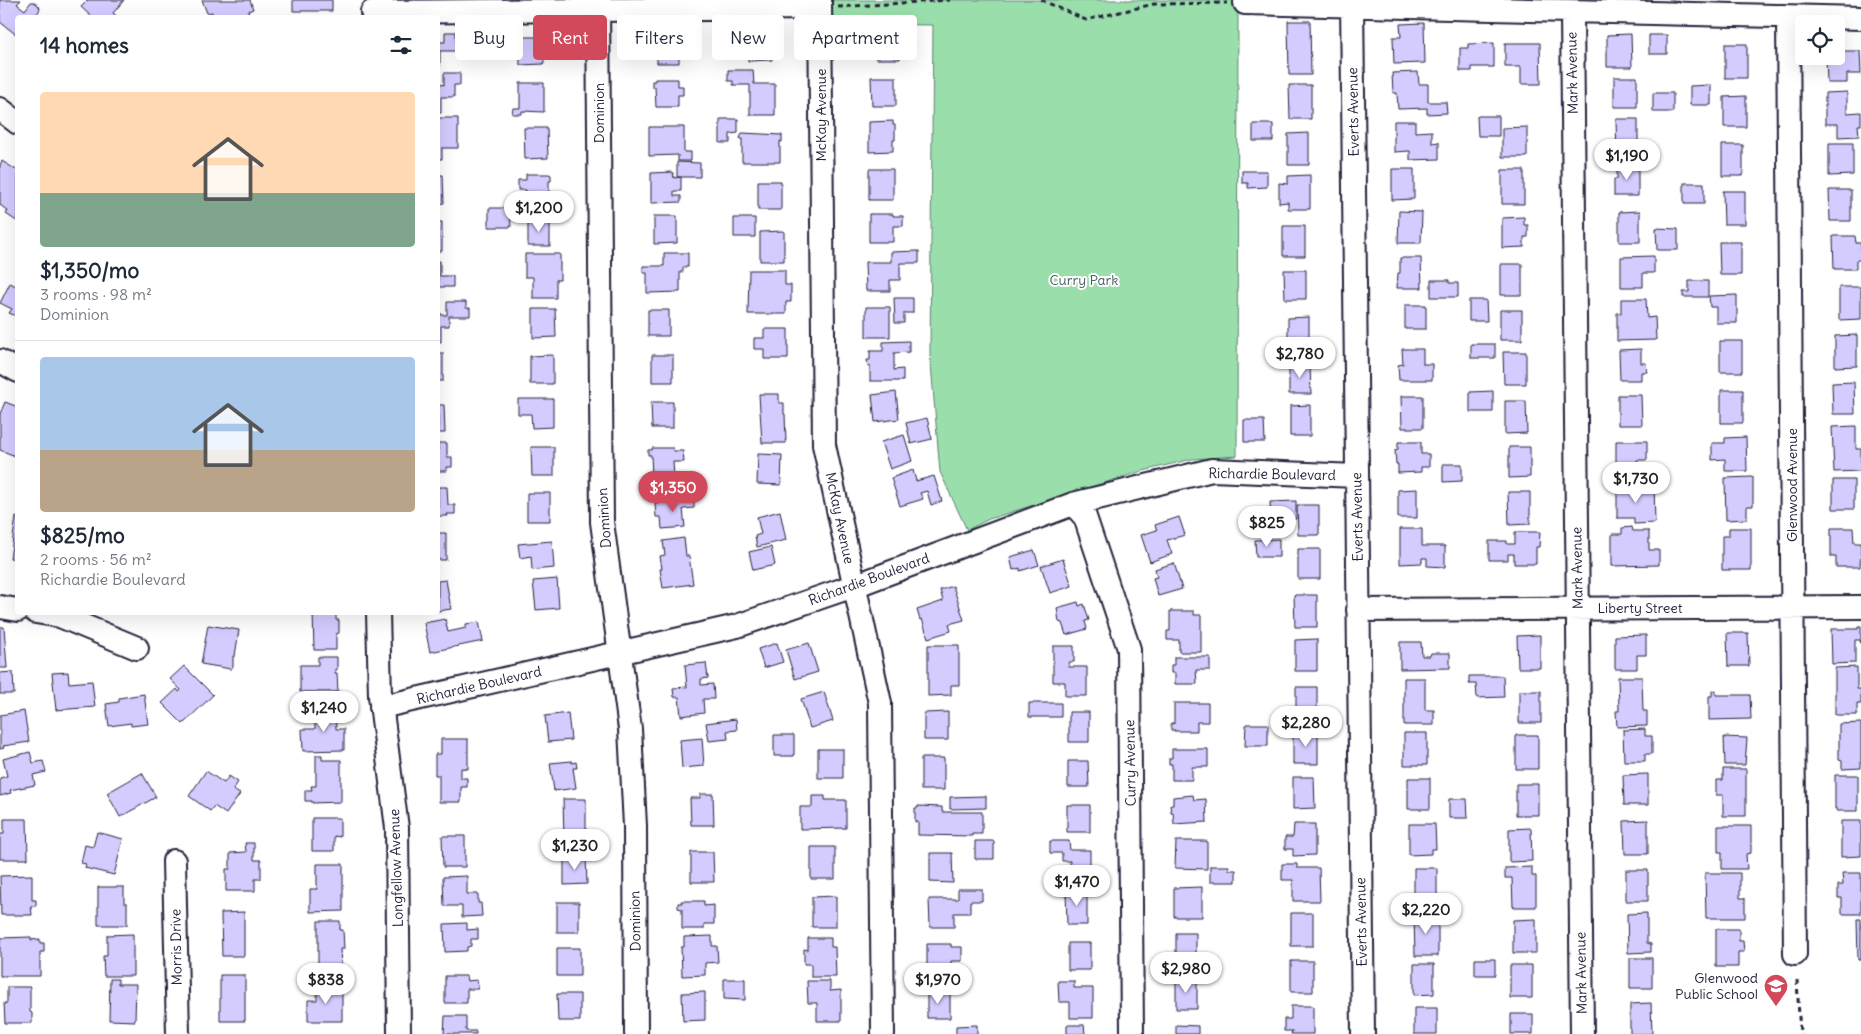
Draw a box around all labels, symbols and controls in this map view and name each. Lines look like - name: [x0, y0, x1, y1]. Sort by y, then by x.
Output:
- chip: Buy: [455, 15, 523, 60]
- chip: Rent: [533, 15, 607, 60]
- chip: Filters: [617, 15, 702, 60]
- chip: New: [712, 15, 784, 60]
- chip: Apartment: [794, 15, 917, 60]
- map controls: [1795, 15, 1845, 65]
- button: locate: [1795, 15, 1845, 65]
- icon: filters: [387, 31, 415, 59]
- text: 14 homes: [40, 32, 129, 59]
- street label: Mark Avenue: [1562, 32, 1582, 114]
- street label: Everts Avenue: [1343, 67, 1363, 157]
- street label: McKay Avenue: [812, 68, 830, 162]
- street label: Dominion: [590, 83, 608, 143]
- icon: home: [183, 124, 273, 214]
- pin: $1,190: [1586, 138, 1668, 181]
- text: $1,190: [1605, 145, 1649, 165]
- pin: $1,200: [498, 190, 580, 233]
- text: $1,200: [515, 197, 563, 217]
- text: $1,350/mo: [40, 257, 139, 284]
- park label: Curry Park: [1050, 271, 1118, 289]
- text: 3 rooms · 98 m²: [40, 284, 152, 304]
- text: Dominion: [40, 304, 109, 324]
- pin: $2,780: [1259, 336, 1341, 379]
- text: $2,780: [1276, 343, 1324, 363]
- icon: home: [183, 390, 273, 480]
- street label: Glenwood Avenue: [1783, 428, 1801, 542]
- pin: $1,730: [1595, 462, 1677, 504]
- street label: Richardie Boulevard: [1208, 464, 1336, 484]
- text: $1,730: [1613, 468, 1659, 488]
- pin: $1,350: [632, 470, 714, 513]
- street label: McKay Avenue: [822, 471, 858, 565]
- street label: Everts Avenue: [1347, 472, 1367, 562]
- text: $1,350: [649, 477, 697, 497]
- street label: Dominion: [593, 487, 615, 549]
- pin: $825: [1237, 506, 1297, 548]
- text: $825: [1249, 512, 1285, 532]
- text: $825/mo: [40, 522, 125, 549]
- street label: Mark Avenue: [1567, 527, 1587, 609]
- text: 2 rooms · 56 m²: [40, 549, 152, 569]
- street label: Richardie Boulevard: [806, 549, 932, 609]
- text: Richardie Boulevard: [40, 569, 186, 589]
- street label: Liberty Street: [1597, 599, 1683, 617]
- street label: Richardie Boulevard: [415, 662, 543, 708]
- pin: $1,240: [283, 690, 365, 733]
- text: $1,240: [301, 697, 347, 717]
- pin: $2,280: [1265, 706, 1347, 748]
- text: $2,280: [1281, 712, 1331, 732]
- street label: Curry Avenue: [1120, 719, 1140, 807]
- street label: Longfellow Avenue: [385, 809, 407, 927]
- pin: $1,230: [534, 828, 616, 871]
- text: $1,230: [552, 835, 598, 855]
- pin: $1,470: [1036, 864, 1118, 907]
- text: $1,470: [1054, 871, 1100, 891]
- street label: Everts Avenue: [1351, 877, 1371, 967]
- street label: Dominion: [625, 891, 645, 951]
- pin: $2,220: [1385, 892, 1467, 935]
- text: $2,220: [1401, 899, 1451, 919]
- street label: Morris Drive: [166, 909, 186, 985]
- street label: Mark Avenue: [1571, 932, 1591, 1014]
- pin: $2,980: [1145, 952, 1227, 994]
- text: $2,980: [1161, 958, 1211, 978]
- pin: $838: [296, 962, 356, 1005]
- pin: $1,970: [897, 962, 979, 1005]
- text: $838: [308, 969, 344, 989]
- text: $1,970: [915, 969, 961, 989]
- place label: Glenwood Public School: [1675, 969, 1758, 1003]
- school or university icon: Glenwood Public School: [1763, 973, 1789, 1007]

